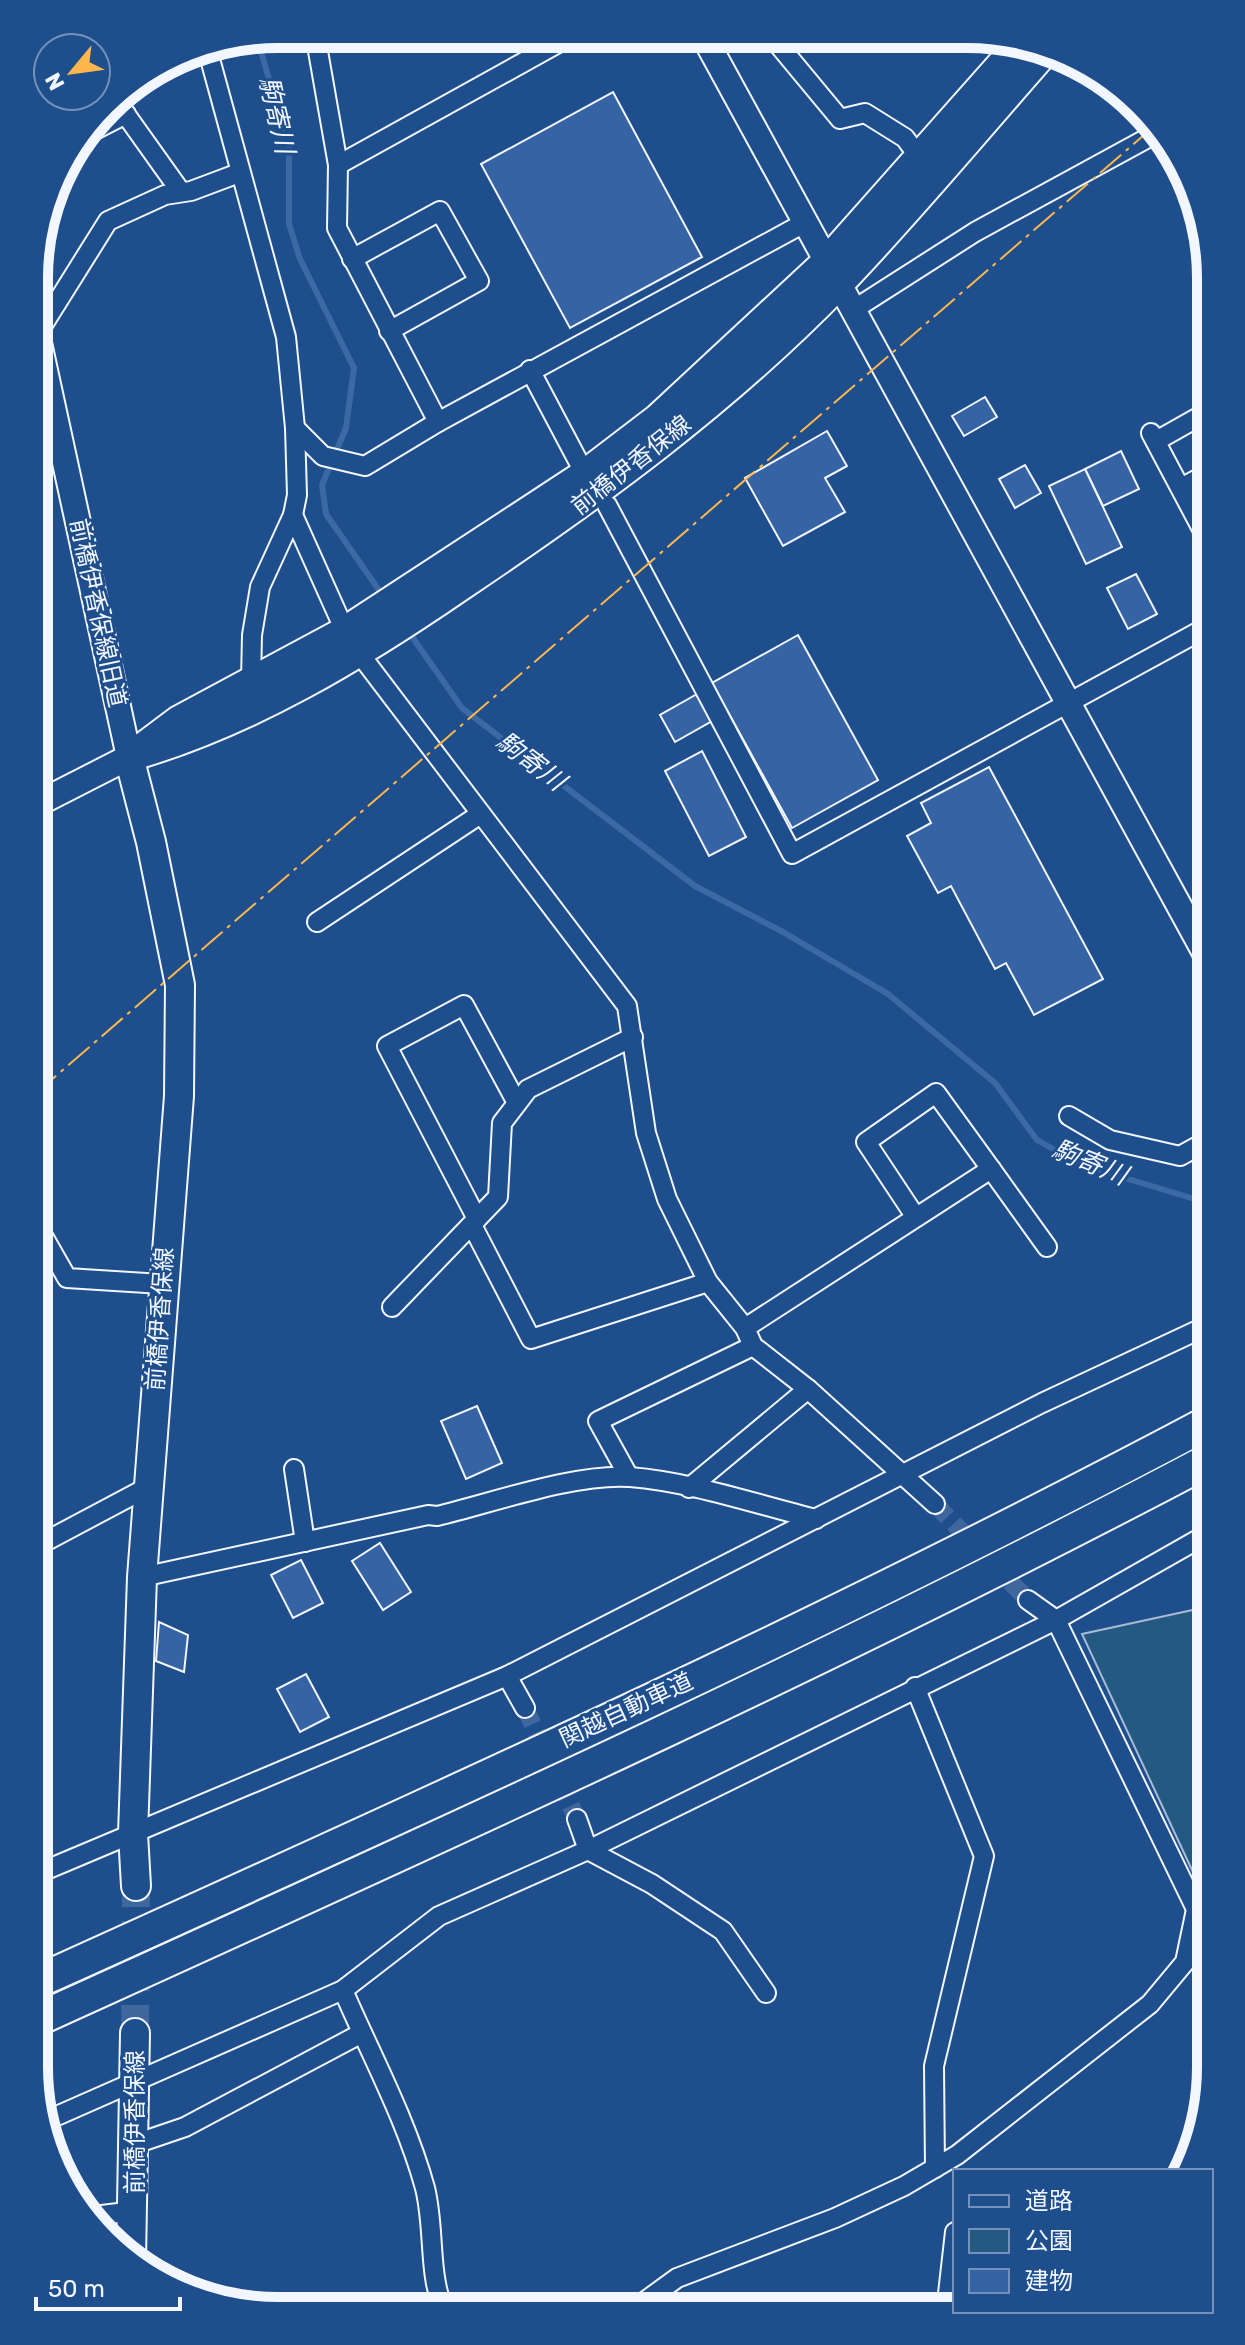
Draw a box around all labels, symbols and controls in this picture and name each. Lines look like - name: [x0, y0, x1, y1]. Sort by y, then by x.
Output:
- north arrow: [32, 32, 112, 112]
- text: N: [39, 68, 71, 95]
- water label: 駒寄川: [253, 74, 301, 160]
- street label: 前橋伊香保線: [566, 410, 696, 520]
- street label: 前橋伊香保線旧道: [64, 516, 132, 710]
- water label: 駒寄川: [490, 726, 574, 799]
- water label: 駒寄川: [1048, 1133, 1135, 1193]
- street label: 前橋伊香保線: [141, 1246, 179, 1392]
- street label: 関越自動車道: [555, 1667, 697, 1753]
- street label: 前橋伊香保線: [121, 2050, 149, 2194]
- legend: [953, 2169, 1213, 2313]
- text: 道路: [1025, 2187, 1073, 2215]
- text: 公園: [1025, 2227, 1073, 2255]
- scale bar: [36, 2261, 180, 2311]
- text: 建物: [1025, 2267, 1073, 2295]
- text: 50 m: [48, 2275, 105, 2303]

